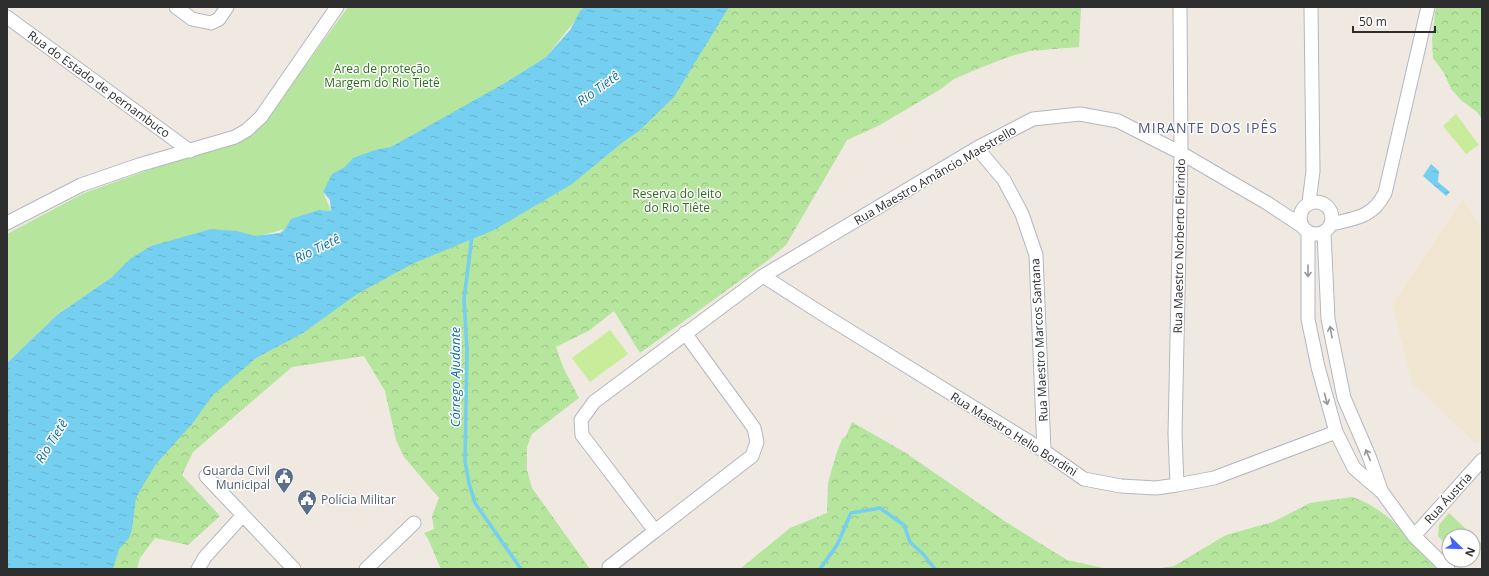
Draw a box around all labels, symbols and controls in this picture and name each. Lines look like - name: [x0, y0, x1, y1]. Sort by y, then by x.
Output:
- scale bar: [1353, 8, 1435, 34]
- text: 50 m: [1359, 13, 1387, 30]
- street label: Rua do Estado de pernambuco: [24, 27, 174, 141]
- park label: Area de proteção Margem do Rio Tietê: [324, 60, 440, 91]
- water label: Rio Tietê: [573, 66, 623, 110]
- district label: MIRANTE DOS IPÊS: [1138, 118, 1278, 137]
- street label: Rua Maestro Amâncio Maestrello: [851, 121, 1019, 229]
- street label: Rua Maestro Norberto Florindo: [1169, 158, 1189, 334]
- park label: Reserva do leito do Rio Tiête: [632, 185, 722, 216]
- water label: Rio Tietê: [291, 229, 343, 267]
- street label: Rua Maestro Marcos Santana: [1026, 258, 1052, 422]
- one-way arrow: [1304, 264, 1312, 277]
- one-way arrow: [1327, 325, 1335, 338]
- water label: Córrego Ajudante: [446, 326, 464, 427]
- street label: Rua Maestro Helio Bordini: [947, 388, 1081, 480]
- one-way arrow: [1323, 392, 1330, 405]
- water label: Rio Tietê: [31, 415, 72, 466]
- one-way arrow: [1364, 450, 1372, 462]
- place label: Guarda Civil Municipal: [203, 462, 270, 493]
- public building icon: Guarda Civil Municipal: [273, 466, 295, 494]
- street label: Rua Áustria: [1420, 468, 1476, 528]
- public building icon: Polícia Militar: [296, 488, 318, 516]
- place label: Polícia Militar: [321, 491, 396, 508]
- north arrow: [1441, 528, 1481, 568]
- text: N: [1462, 545, 1479, 559]

